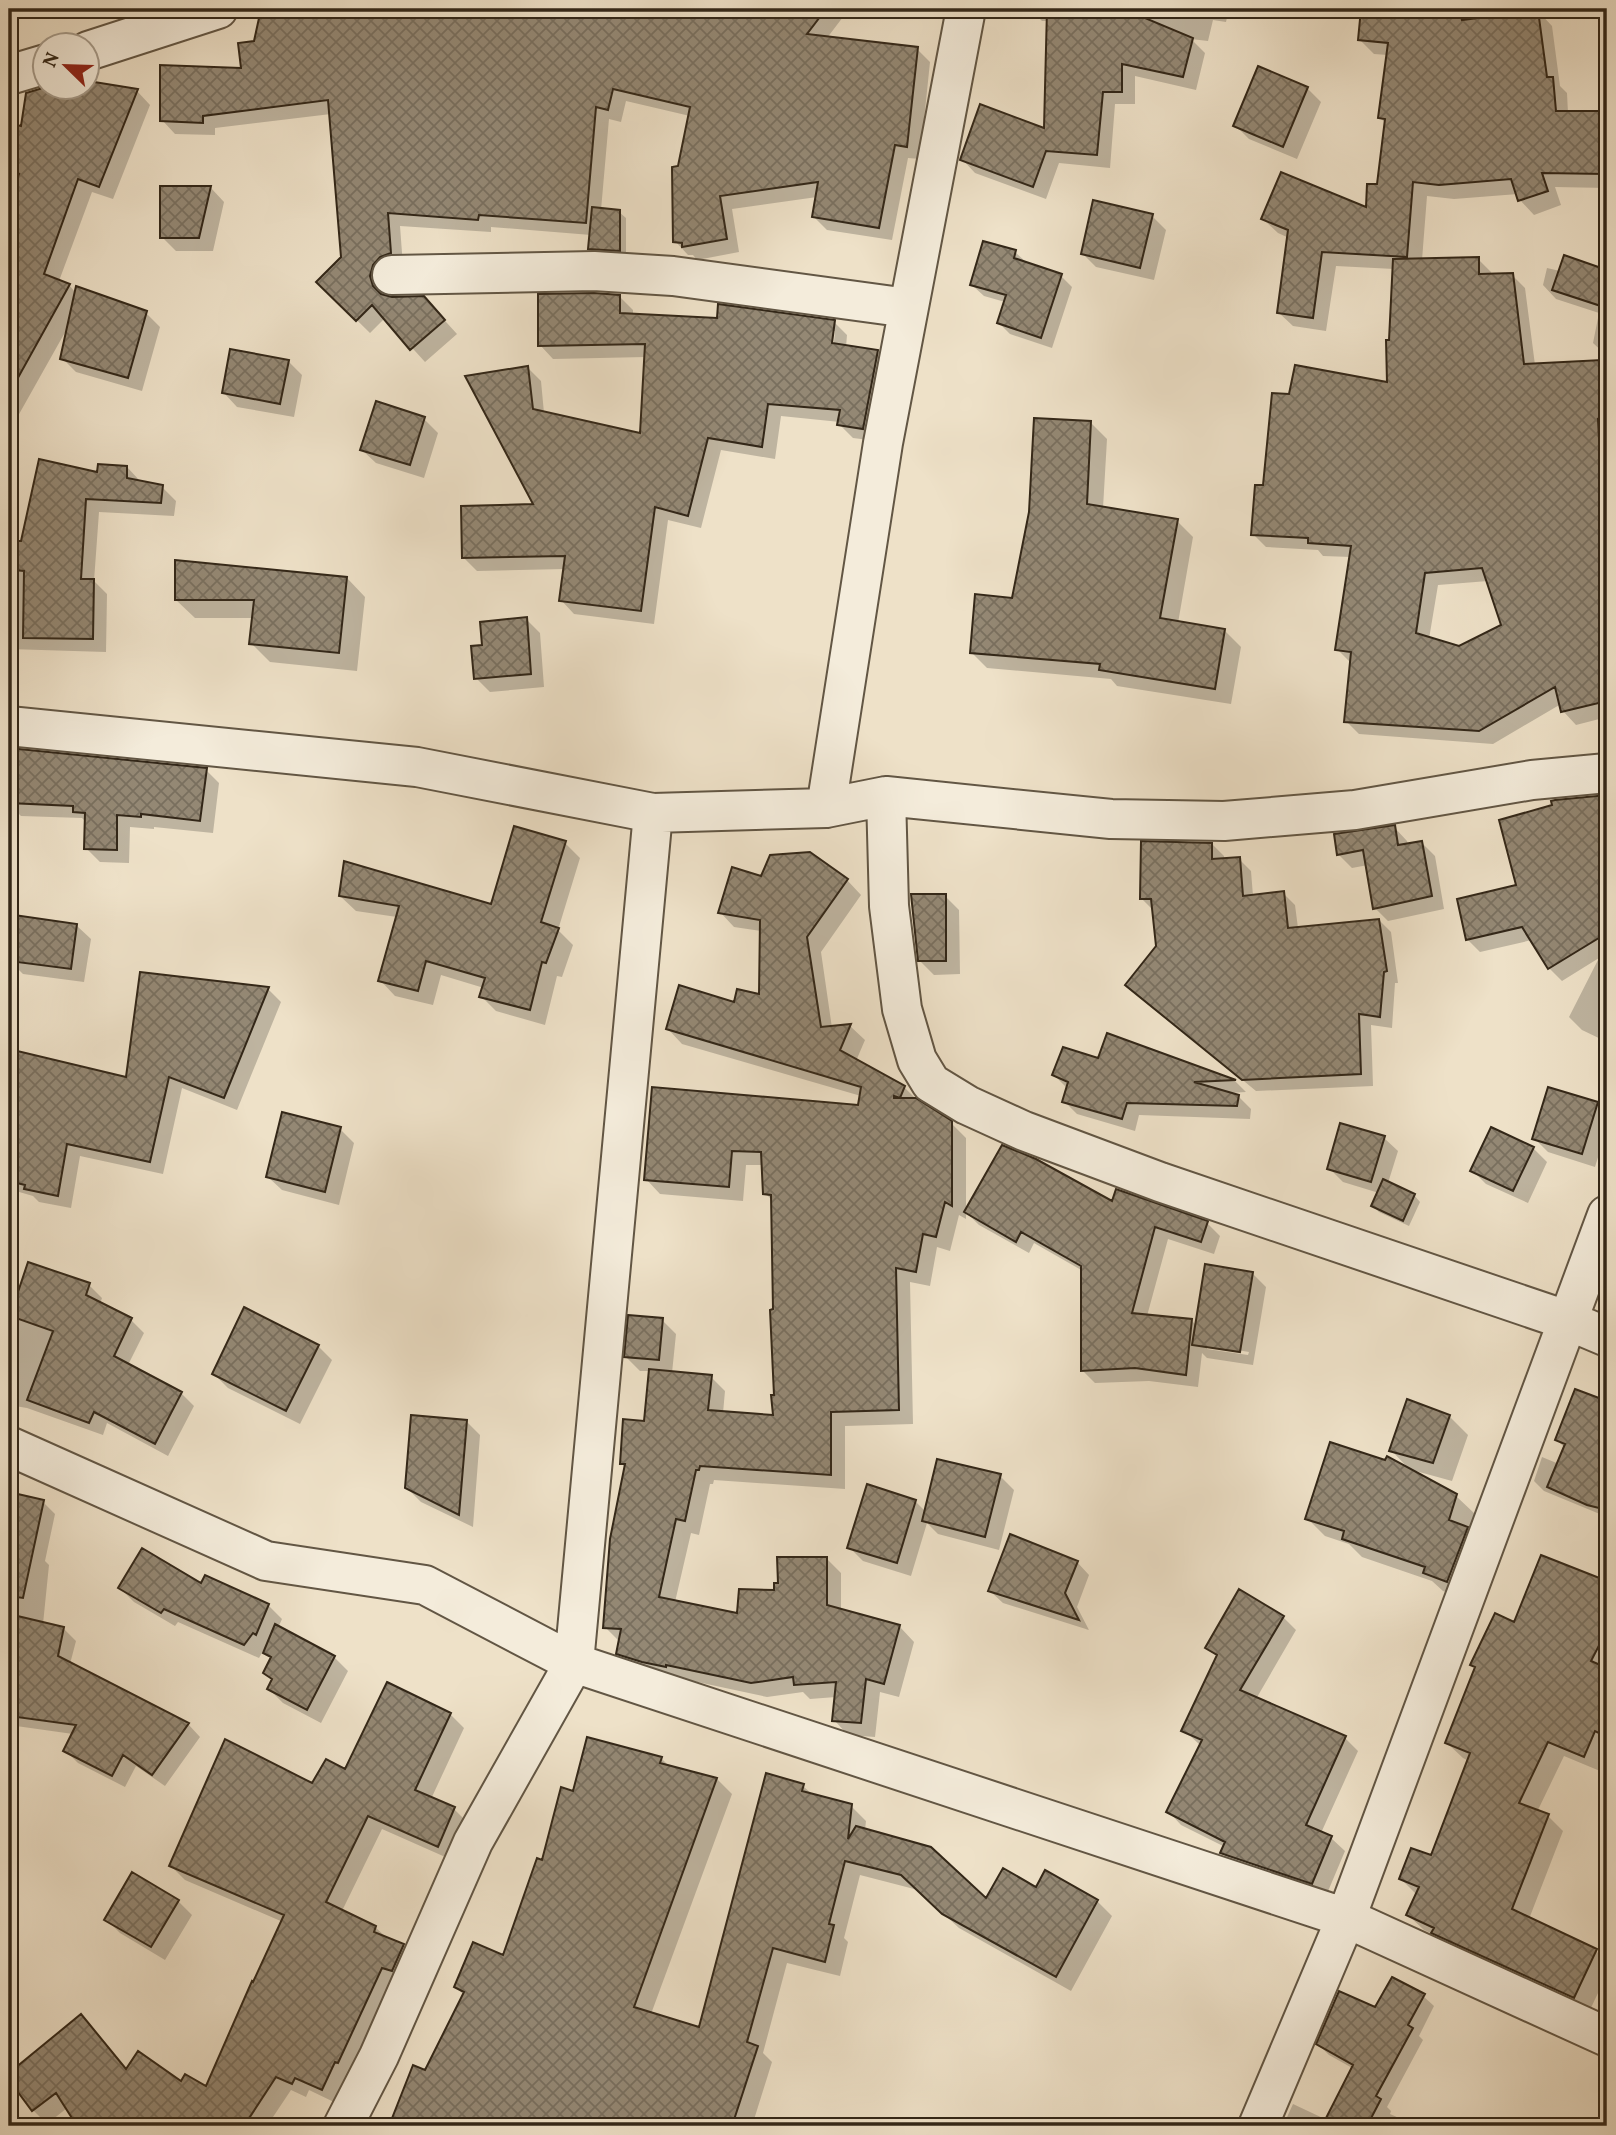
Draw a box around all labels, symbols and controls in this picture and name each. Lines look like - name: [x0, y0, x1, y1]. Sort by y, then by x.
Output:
- north arrow: [32, 32, 102, 102]
- text: N: [38, 49, 67, 72]

